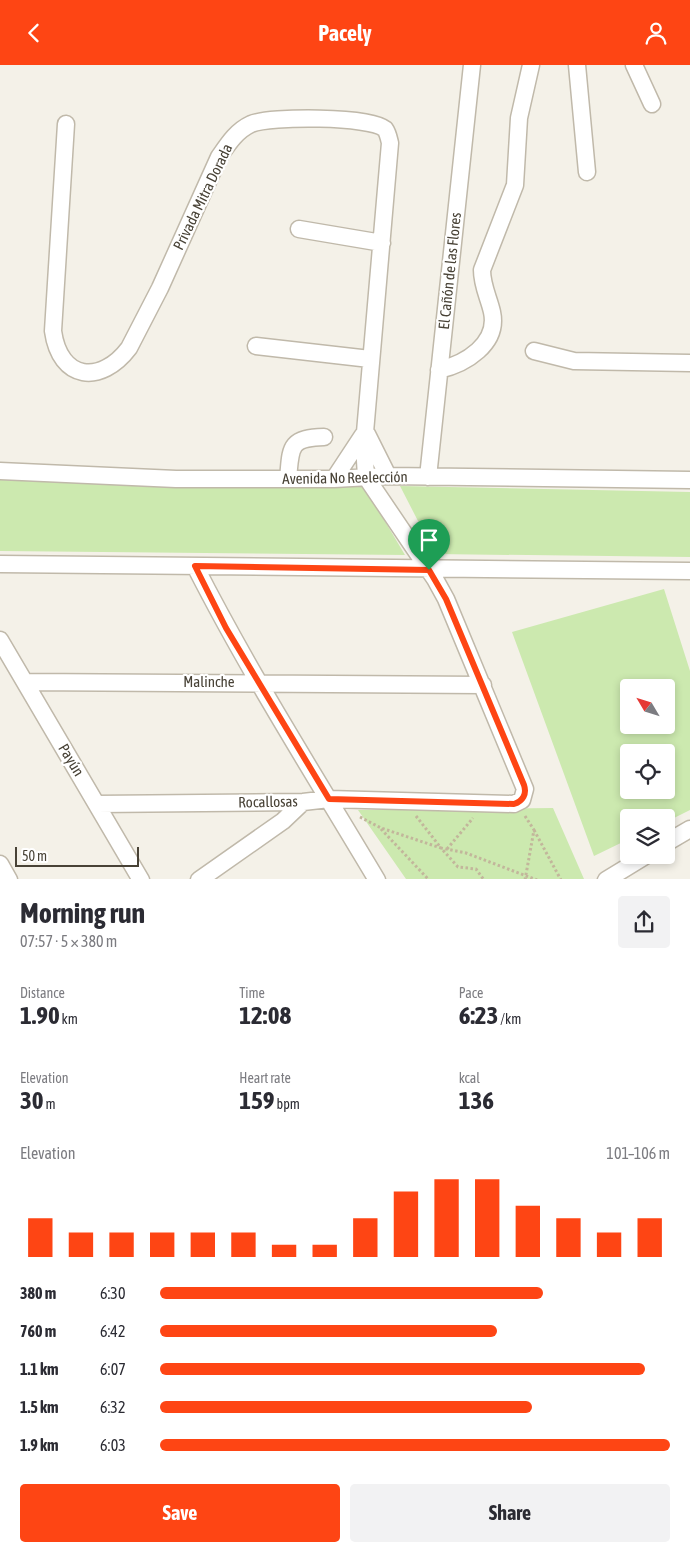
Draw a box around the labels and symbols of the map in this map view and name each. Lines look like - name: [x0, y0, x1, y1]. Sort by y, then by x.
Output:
- street label: Privada Mitra Dorada: [169, 141, 236, 253]
- street label: El Cañón de las Flores: [435, 212, 464, 330]
- street label: Avenida No Reelección: [282, 468, 408, 487]
- pin: [408, 519, 450, 570]
- street label: Malinche: [183, 673, 235, 690]
- north arrow: [620, 679, 675, 734]
- street label: Payún: [55, 740, 88, 779]
- street label: Rocallosas: [238, 792, 298, 811]
- scale bar: [15, 844, 139, 868]

